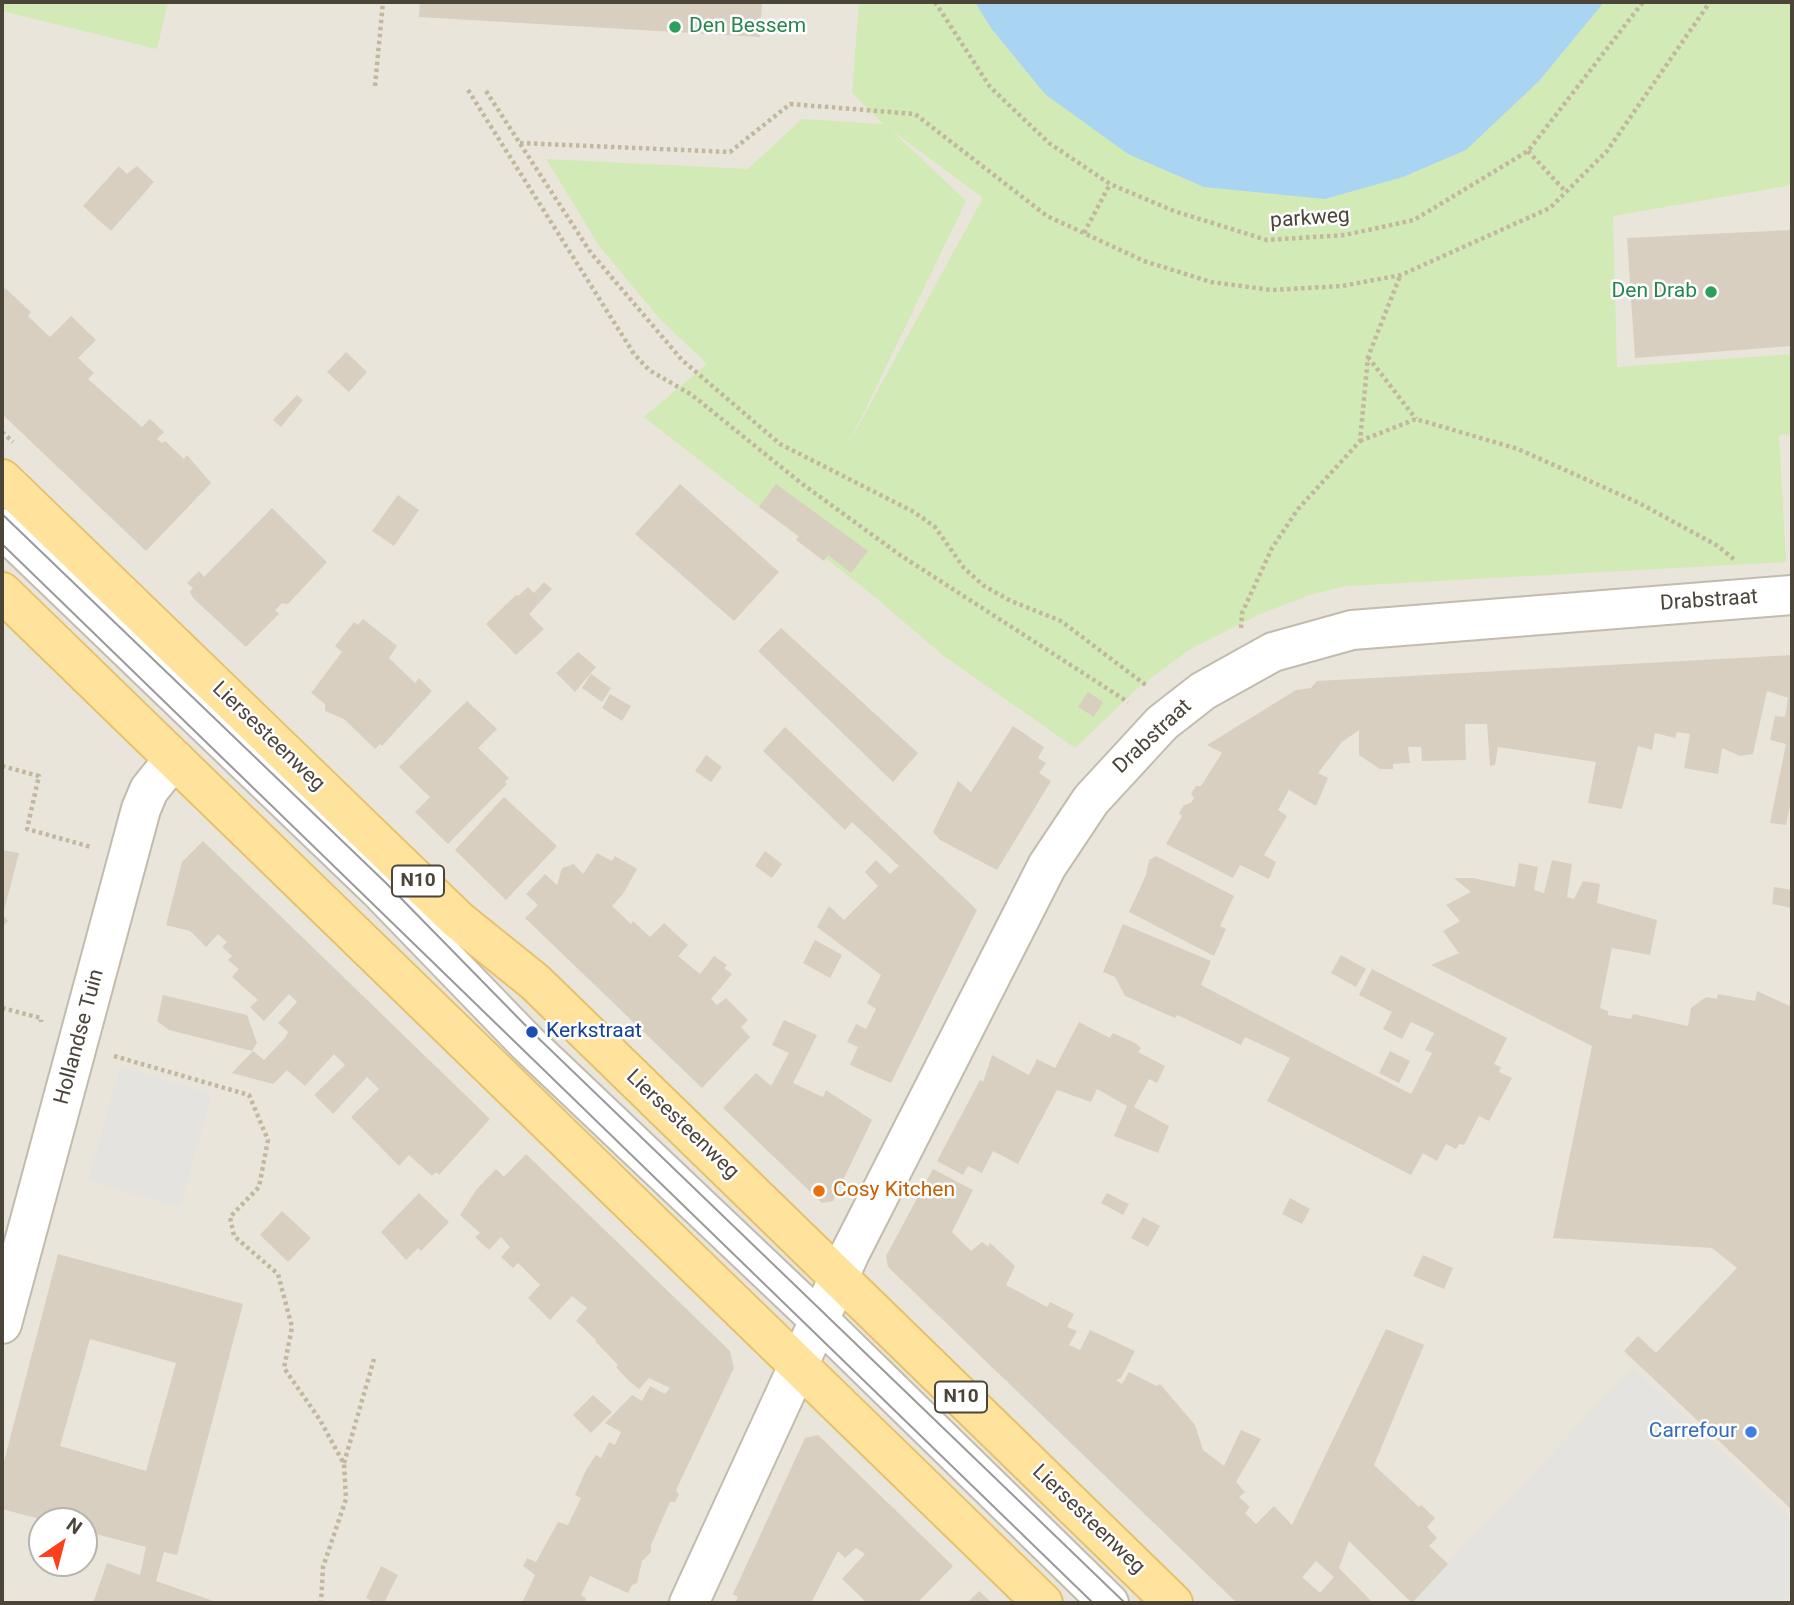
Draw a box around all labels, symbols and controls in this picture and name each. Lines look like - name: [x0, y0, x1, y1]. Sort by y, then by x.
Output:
- place label: Den Bessem: [689, 14, 806, 40]
- marker: Den Bessem: [667, 19, 683, 35]
- street label: parkweg: [1269, 204, 1351, 234]
- place label: Den Drab: [1612, 279, 1697, 305]
- marker: Den Drab: [1703, 284, 1719, 300]
- street label: Drabstraat: [1659, 585, 1759, 617]
- street label: Liersesteenweg: [206, 677, 330, 797]
- street label: Drabstraat: [1109, 694, 1197, 780]
- road number: N10: [392, 866, 444, 897]
- street label: Hollandse Tuin: [50, 967, 110, 1107]
- place label: Kerkstraat: [546, 1019, 642, 1045]
- marker: Kerkstraat: [524, 1024, 540, 1040]
- street label: Liersesteenweg: [620, 1065, 744, 1185]
- place label: Cosy Kitchen: [833, 1178, 955, 1204]
- marker: Cosy Kitchen: [811, 1183, 827, 1199]
- road number: N10: [935, 1382, 987, 1413]
- place label: Carrefour: [1649, 1419, 1737, 1445]
- marker: Carrefour: [1743, 1424, 1759, 1440]
- street label: Liersesteenweg: [1026, 1460, 1150, 1580]
- north arrow: [28, 1507, 98, 1577]
- text: N: [62, 1513, 86, 1539]

